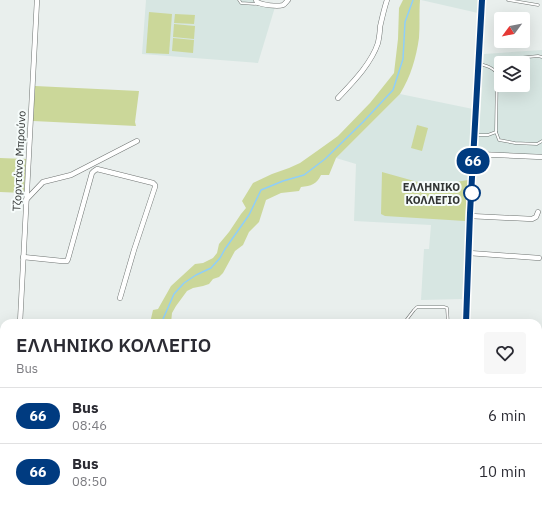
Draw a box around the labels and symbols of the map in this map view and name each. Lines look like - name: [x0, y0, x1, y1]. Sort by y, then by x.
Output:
- north arrow: [494, 12, 530, 48]
- street label: Τζορντάνο Μπρούνο: [9, 110, 29, 212]
- line badge: 66: [455, 148, 491, 174]
- place label: ΕΛΛΗΝΙΚΟ ΚΟΛΛΕΓΙΟ: [403, 180, 460, 207]
- marker: ΕΛΛΗΝΙΚΟ ΚΟΛΛΕΓΙΟ: [463, 184, 481, 202]

